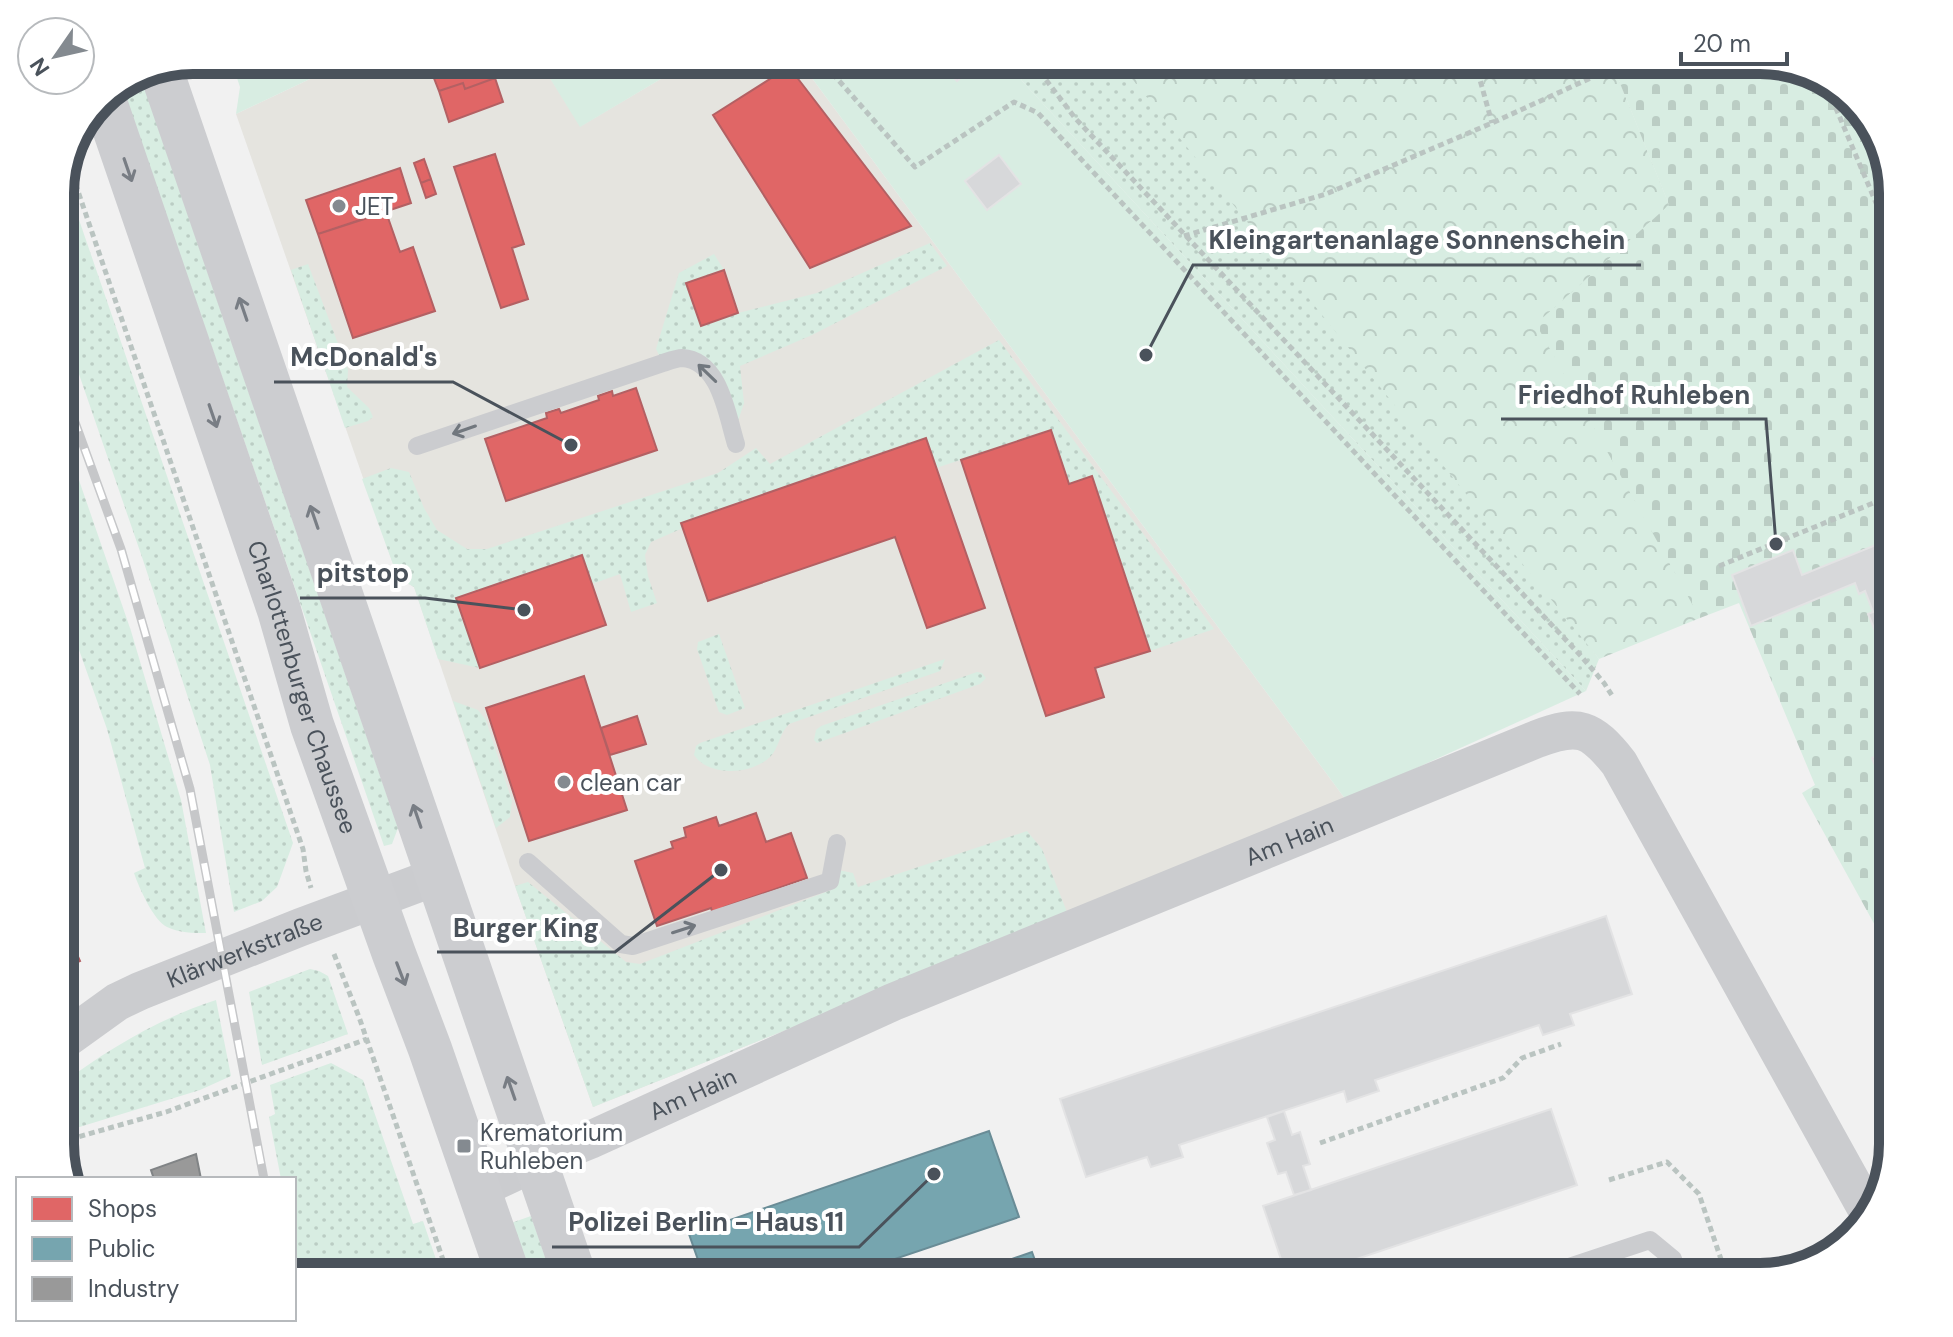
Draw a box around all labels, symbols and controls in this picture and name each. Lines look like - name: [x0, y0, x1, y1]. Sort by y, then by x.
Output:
- north arrow: [16, 16, 96, 96]
- scale bar: [1681, 16, 1787, 66]
- text: 20 m: [1693, 28, 1751, 59]
- text: N: [23, 52, 56, 82]
- one-way arrow: [122, 157, 137, 182]
- place label: JET: [355, 191, 394, 222]
- marker: JET: [330, 197, 348, 215]
- callout: Kleingartenanlage Sonnenschein: [1193, 215, 1641, 265]
- text: Kleingartenanlage Sonnenschein: [1209, 223, 1625, 257]
- one-way arrow: [234, 296, 249, 321]
- callout: McDonald's: [274, 332, 453, 382]
- text: McDonald's: [290, 340, 438, 374]
- one-way arrow: [697, 364, 718, 383]
- callout: Friedhof Ruhleben: [1501, 369, 1766, 419]
- text: Friedhof Ruhleben: [1518, 378, 1750, 412]
- one-way arrow: [206, 403, 221, 428]
- one-way arrow: [452, 423, 477, 438]
- one-way arrow: [306, 505, 321, 530]
- street label: Charlottenburger Chaussee: [241, 536, 365, 838]
- callout: pitstop: [300, 548, 425, 598]
- text: pitstop: [317, 556, 409, 590]
- place label: clean car: [580, 767, 682, 798]
- marker: clean car: [555, 773, 573, 791]
- one-way arrow: [408, 804, 423, 829]
- street label: Am Hain: [1240, 808, 1338, 872]
- callout: Burger King: [437, 902, 615, 952]
- street label: Klärwerkstraße: [162, 905, 327, 994]
- text: Burger King: [453, 911, 599, 945]
- one-way arrow: [671, 921, 697, 936]
- one-way arrow: [395, 961, 409, 986]
- street label: Am Hain: [644, 1060, 741, 1127]
- one-way arrow: [502, 1076, 517, 1101]
- place label: Krematorium Ruhleben: [480, 1117, 623, 1176]
- marker: Krematorium Ruhleben: [455, 1137, 473, 1155]
- legend: [16, 1177, 296, 1321]
- text: Shops: [88, 1193, 157, 1224]
- callout: Polizei Berlin - Haus 11: [552, 1197, 859, 1247]
- text: Polizei Berlin - Haus 11: [568, 1205, 844, 1239]
- text: Public: [88, 1233, 156, 1264]
- text: Industry: [88, 1273, 179, 1304]

